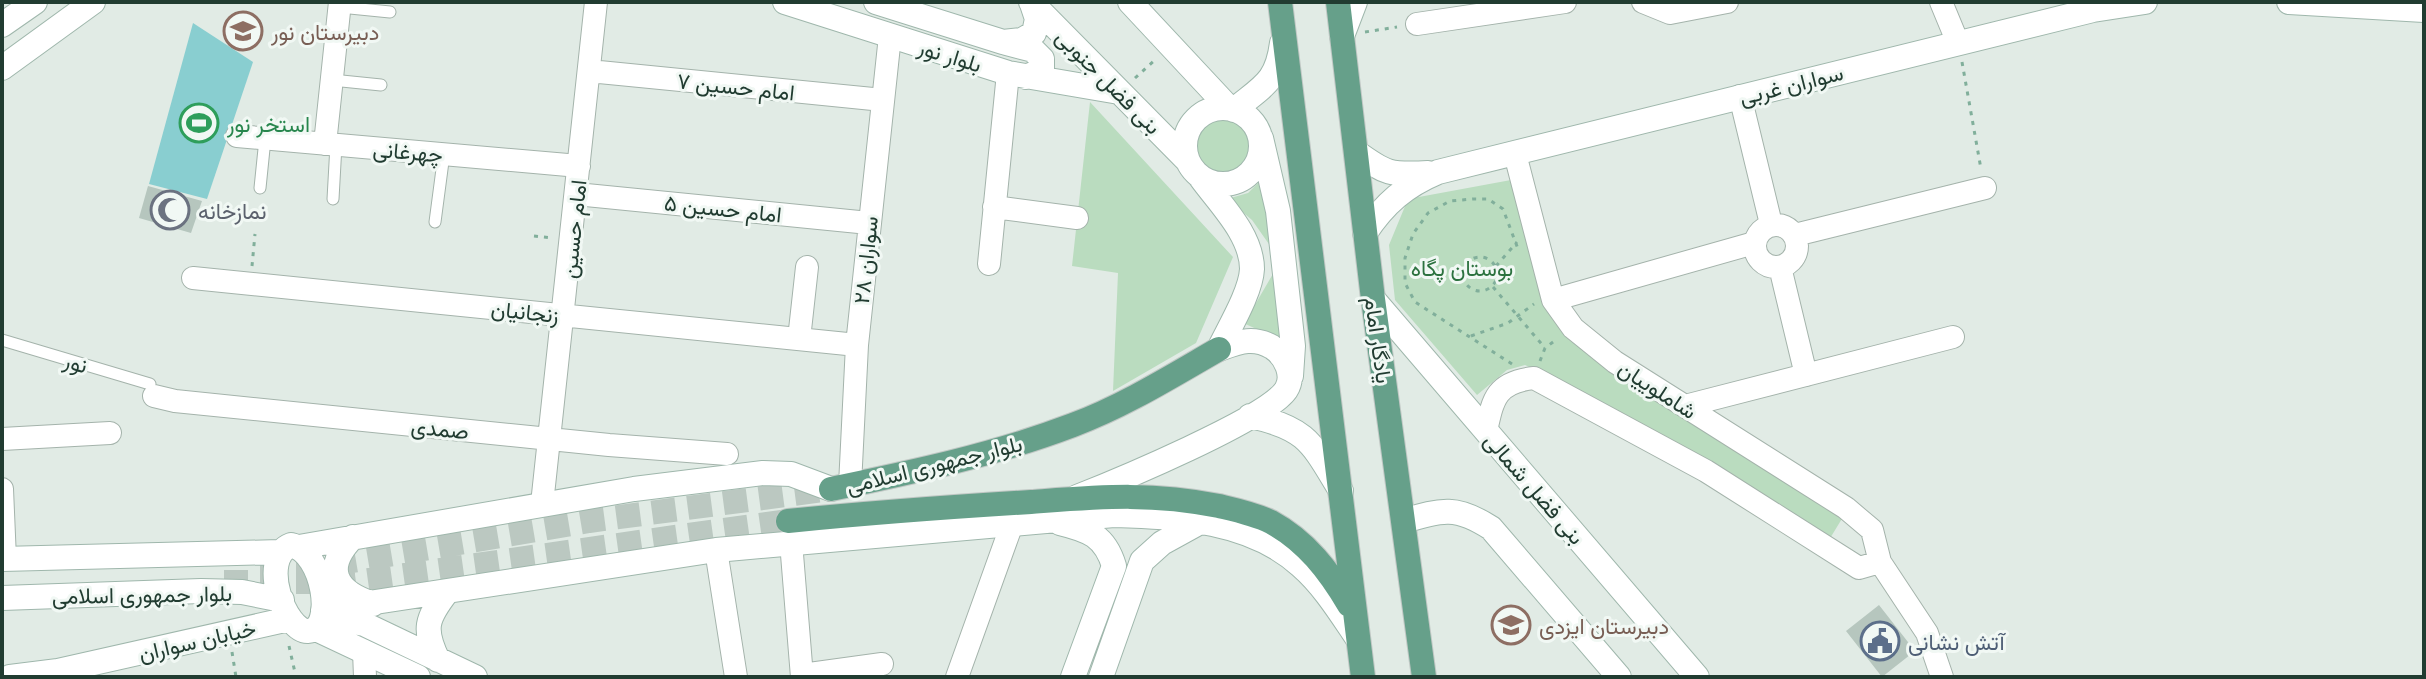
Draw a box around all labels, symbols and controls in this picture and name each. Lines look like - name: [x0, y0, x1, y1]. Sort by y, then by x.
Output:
- school or university icon: دبیرستان نور: [222, 10, 264, 52]
- place label: دبیرستان نور: [270, 18, 379, 46]
- street label: بنی فضل جنوبی: [1050, 23, 1167, 140]
- street label: بلوار نور: [914, 32, 985, 78]
- street label: سواران غربی: [1736, 58, 1846, 111]
- street label: امام حسین ۷: [676, 66, 796, 108]
- sports icon: استخر نور: [178, 102, 220, 144]
- place label: استخر نور: [226, 110, 310, 138]
- street label: چهرغانی: [372, 134, 444, 170]
- street label: امام حسین: [554, 178, 594, 280]
- street label: امام حسین ۵: [663, 188, 783, 230]
- mosque icon: نمازخانه: [149, 189, 191, 231]
- place label: نمازخانه: [198, 197, 267, 225]
- street label: سواران ۲۸: [847, 215, 884, 305]
- park label: بوستان پگاه: [1411, 254, 1513, 283]
- street label: زنجانیان: [490, 294, 560, 329]
- street label: یادگار امام: [1358, 295, 1398, 385]
- street label: نور: [60, 345, 91, 379]
- street label: شاملوییان: [1613, 354, 1702, 425]
- street label: صمدی: [410, 412, 470, 445]
- street label: بنی فضل شمالی: [1478, 427, 1591, 550]
- street label: بلوار جمهوری اسلامی: [843, 429, 1025, 500]
- street label: بلوار جمهوری اسلامی: [52, 579, 232, 610]
- school or university icon: دبیرستان ایزدی: [1490, 604, 1532, 646]
- place label: دبیرستان ایزدی: [1539, 612, 1669, 640]
- street label: خیابان سواران: [136, 613, 258, 668]
- public building icon: آتش نشانی: [1859, 620, 1901, 662]
- place label: آتش نشانی: [1908, 628, 2006, 656]

